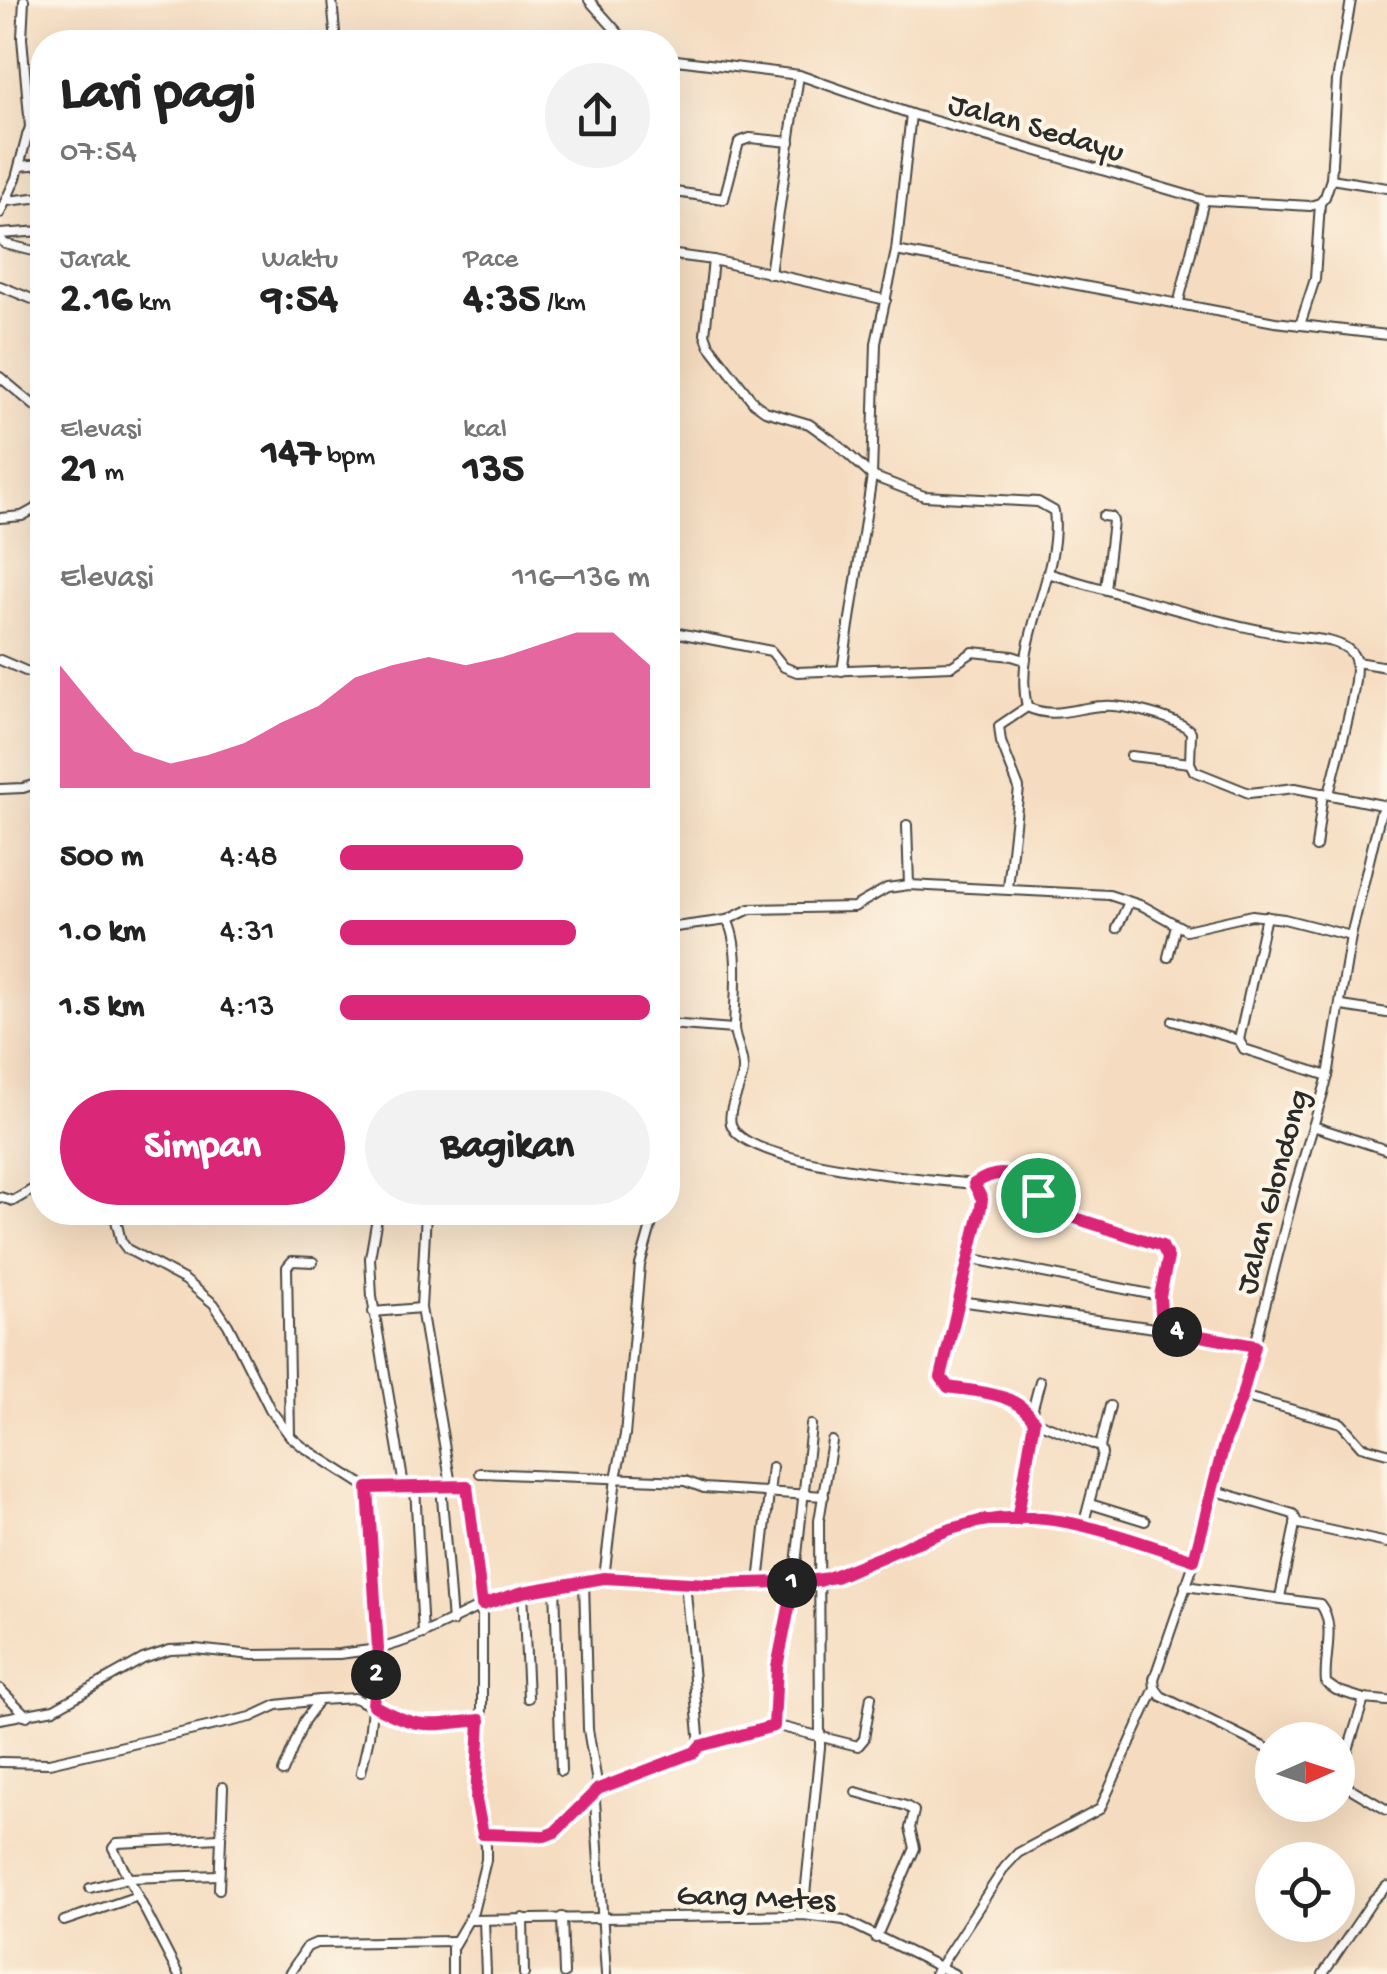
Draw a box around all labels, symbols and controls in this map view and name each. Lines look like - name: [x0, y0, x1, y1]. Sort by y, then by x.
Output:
- button: share: [545, 63, 650, 168]
- text: Lari pagi: [60, 64, 256, 128]
- street label: Jalan Sedayu: [943, 87, 1128, 173]
- text: 07:54: [60, 134, 137, 172]
- text: Jarak: [60, 244, 128, 277]
- text: Waktu: [262, 244, 338, 277]
- text: Pace: [463, 244, 518, 277]
- text: 2.16: [60, 277, 132, 326]
- text: 9:54: [262, 277, 338, 326]
- text: 4:35: [463, 277, 540, 326]
- text: km: [132, 287, 171, 320]
- text: /km: [540, 287, 586, 320]
- text: Elevasi: [60, 414, 142, 447]
- text: kcal: [463, 414, 507, 447]
- text: 147: [262, 431, 320, 480]
- text: bpm: [320, 441, 375, 474]
- text: 21: [60, 447, 98, 496]
- text: 135: [463, 447, 524, 496]
- text: m: [98, 457, 124, 490]
- text: Elevasi: [60, 560, 154, 598]
- text: 116–136 m: [512, 560, 650, 598]
- text: 500 m: [60, 839, 143, 877]
- text: 4:48: [220, 839, 278, 877]
- text: 1.0 km: [60, 914, 146, 952]
- text: 4:31: [220, 914, 275, 952]
- text: 1.5 km: [60, 989, 144, 1027]
- text: 4:13: [220, 989, 275, 1027]
- street label: Jalan Glondong: [1229, 1086, 1320, 1299]
- button: Simpan: [60, 1090, 345, 1205]
- button: Bagikan: [365, 1090, 650, 1205]
- pin: [996, 1153, 1081, 1238]
- icon: arrive: [1011, 1168, 1066, 1223]
- pin: 4: [1152, 1307, 1202, 1357]
- text: 4: [1170, 1315, 1184, 1348]
- pin: 1: [767, 1558, 817, 1608]
- text: 1: [786, 1566, 798, 1599]
- pin: 2: [351, 1650, 401, 1700]
- text: 2: [369, 1658, 383, 1691]
- north arrow: [1255, 1722, 1355, 1822]
- map controls: [1255, 1722, 1355, 1942]
- button: locate: [1255, 1842, 1355, 1942]
- street label: Gang Metes: [676, 1878, 837, 1922]

